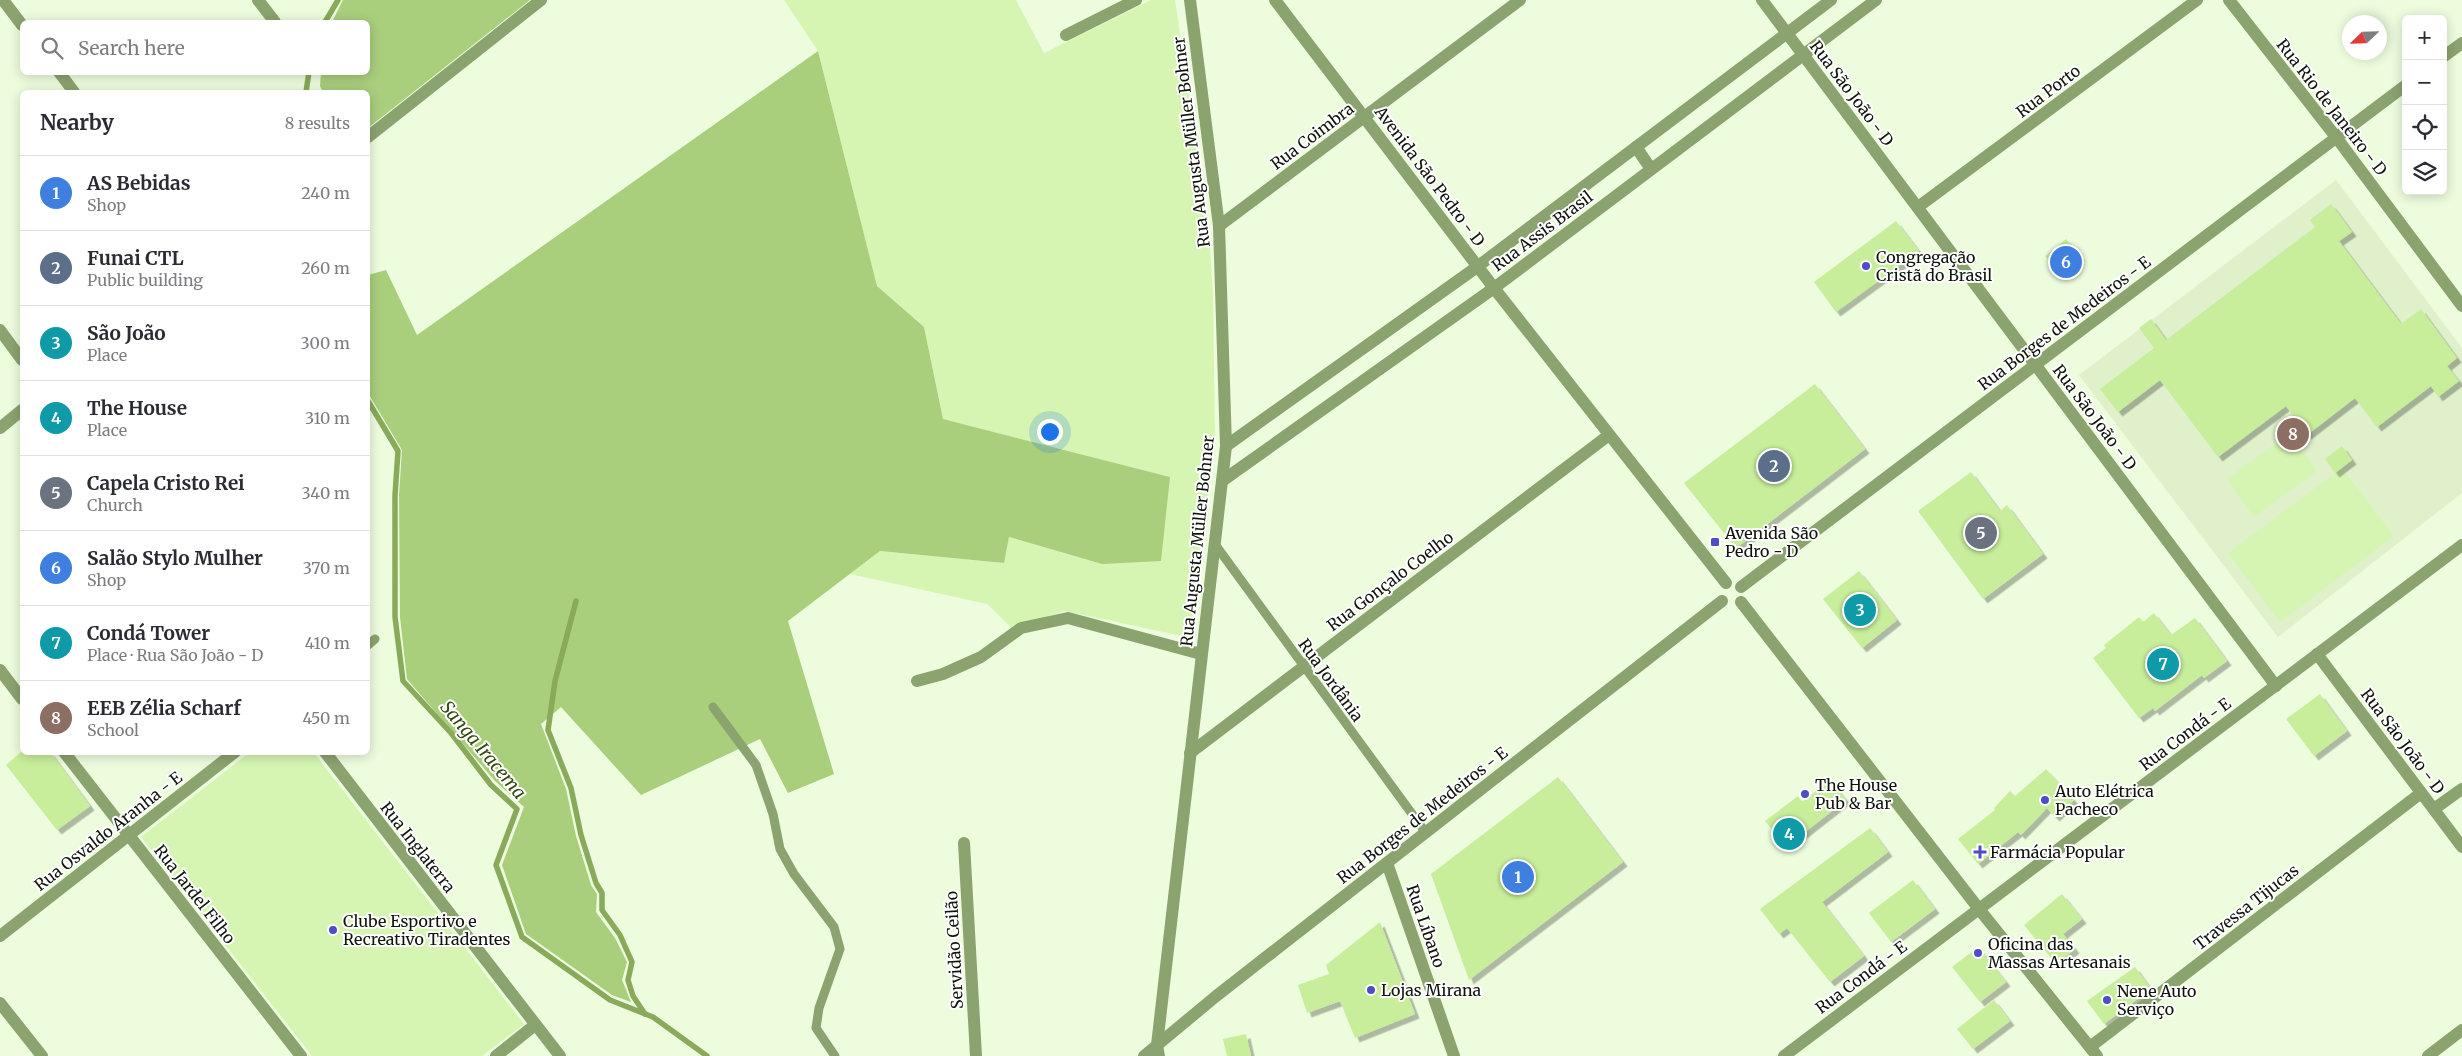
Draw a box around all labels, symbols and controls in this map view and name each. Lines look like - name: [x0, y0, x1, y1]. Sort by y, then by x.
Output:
- north arrow: [2342, 15, 2387, 60]
- map controls: [2402, 15, 2447, 195]
- button: +: [2402, 15, 2447, 60]
- search box: [20, 20, 370, 75]
- icon: search: [38, 34, 66, 62]
- street label: Rua Rio de Janeiro - D: [2272, 35, 2392, 179]
- text: Search here: [78, 36, 185, 60]
- street label: Rua Augusta Müller Bohner: [1168, 36, 1214, 248]
- street label: Rua São João - D: [1806, 36, 1898, 150]
- street label: Rua Porto: [2012, 60, 2084, 122]
- button: −: [2402, 60, 2447, 105]
- street label: Rua Coimbra: [1267, 98, 1358, 174]
- street label: Avenida São Pedro - D: [1370, 101, 1489, 250]
- button: locate: [2402, 105, 2447, 150]
- text: Nearby: [40, 109, 114, 136]
- text: 8 results: [285, 113, 350, 133]
- button: layers: [2402, 150, 2447, 195]
- text: AS Bebidas: [87, 171, 191, 195]
- text: 1: [52, 183, 60, 203]
- text: 240 m: [301, 183, 350, 203]
- street label: Rua Assis Brasil: [1488, 187, 1596, 275]
- text: Shop: [87, 195, 126, 215]
- pin: 6: [2050, 243, 2082, 281]
- text: Funai CTL: [87, 246, 184, 270]
- place label: Congregação Cristã do Brasil: [1876, 247, 1992, 285]
- street label: Rua Borges de Medeiros - E: [1974, 251, 2155, 394]
- text: 2: [51, 258, 61, 278]
- text: 260 m: [301, 258, 350, 278]
- marker: Congregação Cristã do Brasil: [1860, 260, 1872, 272]
- text: Public building: [87, 270, 203, 290]
- text: São João: [87, 321, 166, 345]
- text: 3: [51, 333, 61, 353]
- text: 300 m: [301, 333, 350, 353]
- text: Place: [87, 345, 127, 365]
- street label: Rua São João - D: [2049, 360, 2141, 474]
- text: The House: [87, 396, 187, 420]
- text: 4: [51, 408, 61, 428]
- text: 310 m: [305, 408, 350, 428]
- pin: 8: [2277, 415, 2309, 453]
- your location: [1037, 419, 1063, 445]
- text: Place: [87, 420, 127, 440]
- street label: Rua Augusta Müller Bohner: [1176, 435, 1218, 647]
- pin: 2: [1758, 447, 1790, 485]
- text: Capela Cristo Rei: [87, 471, 245, 495]
- text: 5: [51, 483, 61, 503]
- text: 340 m: [301, 483, 350, 503]
- text: Church: [87, 495, 143, 515]
- pin: 5: [1965, 514, 1997, 552]
- place label: Avenida São Pedro - D: [1724, 523, 1818, 561]
- street label: Rua Gonçalo Coelho: [1323, 527, 1457, 635]
- marker: Avenida São Pedro - D: [1709, 536, 1721, 548]
- text: Salão Stylo Mulher: [87, 546, 263, 570]
- text: 6: [51, 558, 61, 578]
- text: 370 m: [303, 558, 350, 578]
- text: Shop: [87, 570, 126, 590]
- pin: 3: [1844, 591, 1876, 629]
- text: Condá Tower: [87, 621, 210, 645]
- text: 7: [51, 633, 61, 653]
- text: 410 m: [305, 633, 350, 653]
- street label: Rua Jordânia: [1294, 635, 1368, 726]
- text: Place · Rua São João - D: [87, 645, 263, 665]
- pin: 7: [2147, 645, 2179, 683]
- street label: Rua São João - D: [2357, 684, 2449, 798]
- street label: Rua Condá - E: [2135, 693, 2235, 775]
- text: EEB Zélia Scharf: [87, 696, 241, 720]
- water label: Sanga Iracema: [436, 696, 531, 804]
- text: 8: [51, 708, 61, 728]
- text: 450 m: [302, 708, 350, 728]
- text: School: [87, 720, 139, 740]
- street label: Rua Borges de Medeiros - E: [1333, 742, 1512, 888]
- street label: Rua Osvaldo Aranha - E: [30, 767, 186, 895]
- place label: The House Pub & Bar: [1815, 775, 1897, 813]
- place label: Auto Elétrica Pacheco: [2054, 781, 2154, 819]
- marker: The House Pub & Bar: [1799, 788, 1811, 800]
- marker: Auto Elétrica Pacheco: [2039, 794, 2051, 806]
- street label: Rua Inglaterra: [376, 798, 460, 897]
- pin: 4: [1773, 815, 1805, 853]
- street label: Rua Jardel Filho: [150, 840, 240, 948]
- place label: Farmácia Popular: [1990, 842, 2125, 862]
- marker: Farmácia Popular: [1974, 846, 1986, 858]
- pin: 1: [1502, 858, 1534, 896]
- street label: Travessa Tijucas: [2190, 860, 2302, 954]
- street label: Rua Líbano: [1402, 882, 1450, 970]
- street label: Servidão Ceilão: [941, 891, 967, 1009]
- place label: Clube Esportivo e Recreativo Tiradentes: [343, 911, 511, 949]
- marker: Clube Esportivo e Recreativo Tiradentes: [327, 924, 339, 936]
- place label: Oficina das Massas Artesanais: [1988, 934, 2131, 972]
- street label: Rua Condá - E: [1811, 936, 1911, 1018]
- marker: Oficina das Massas Artesanais: [1972, 947, 1984, 959]
- place label: Lojas Mirana: [1381, 980, 1482, 1000]
- place label: Nene Auto Serviço: [2117, 981, 2196, 1019]
- marker: Lojas Mirana: [1365, 984, 1377, 996]
- marker: Nene Auto Serviço: [2101, 994, 2113, 1006]

